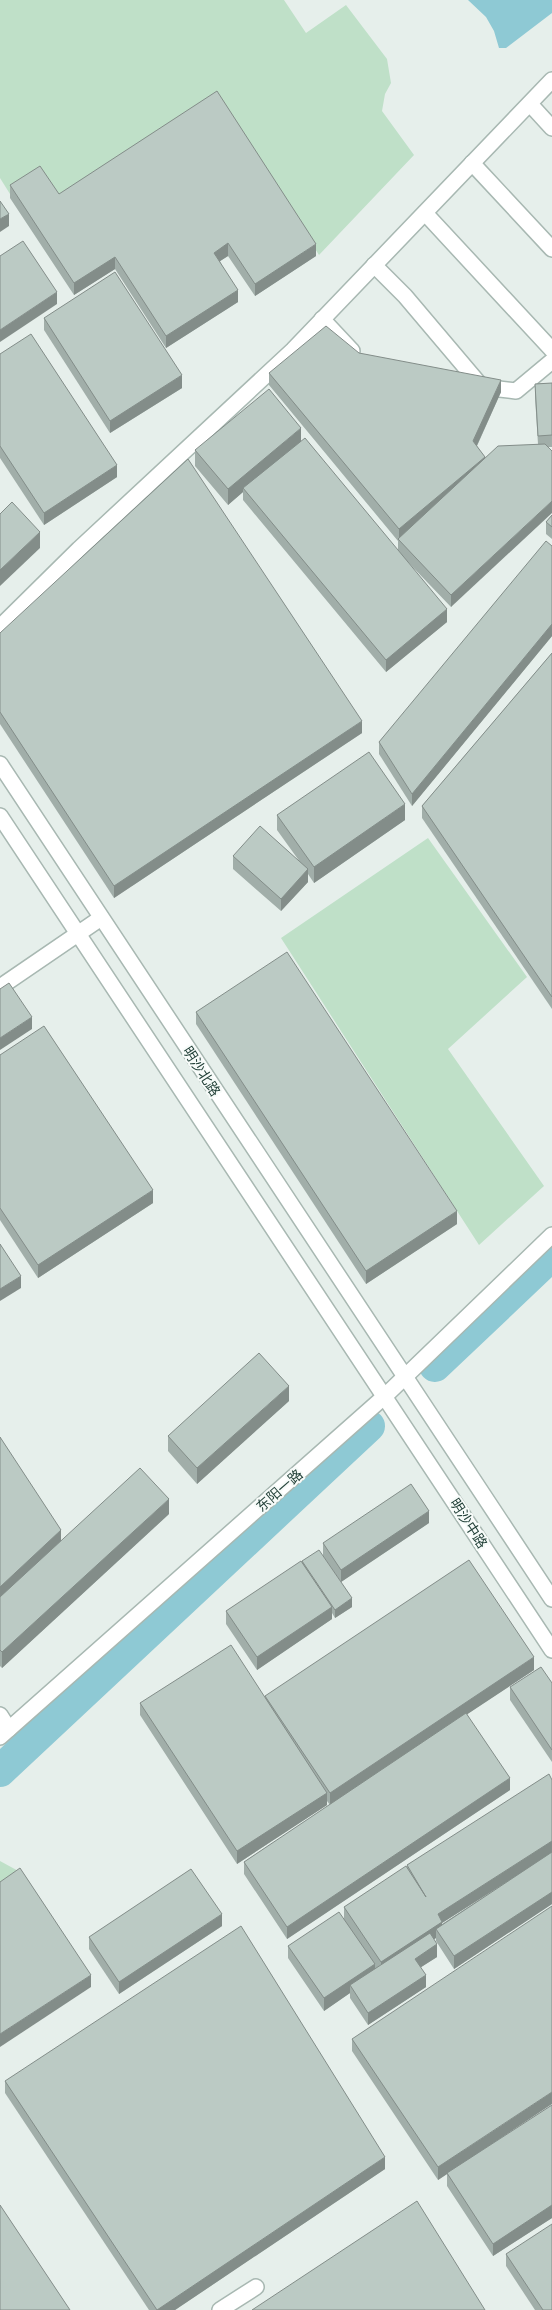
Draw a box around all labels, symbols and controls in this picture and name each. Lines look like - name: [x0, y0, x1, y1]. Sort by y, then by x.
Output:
- street label: 明沙北路: [180, 1043, 224, 1099]
- street label: 东阳一路: [252, 1465, 306, 1515]
- street label: 明沙中路: [447, 1495, 491, 1551]

